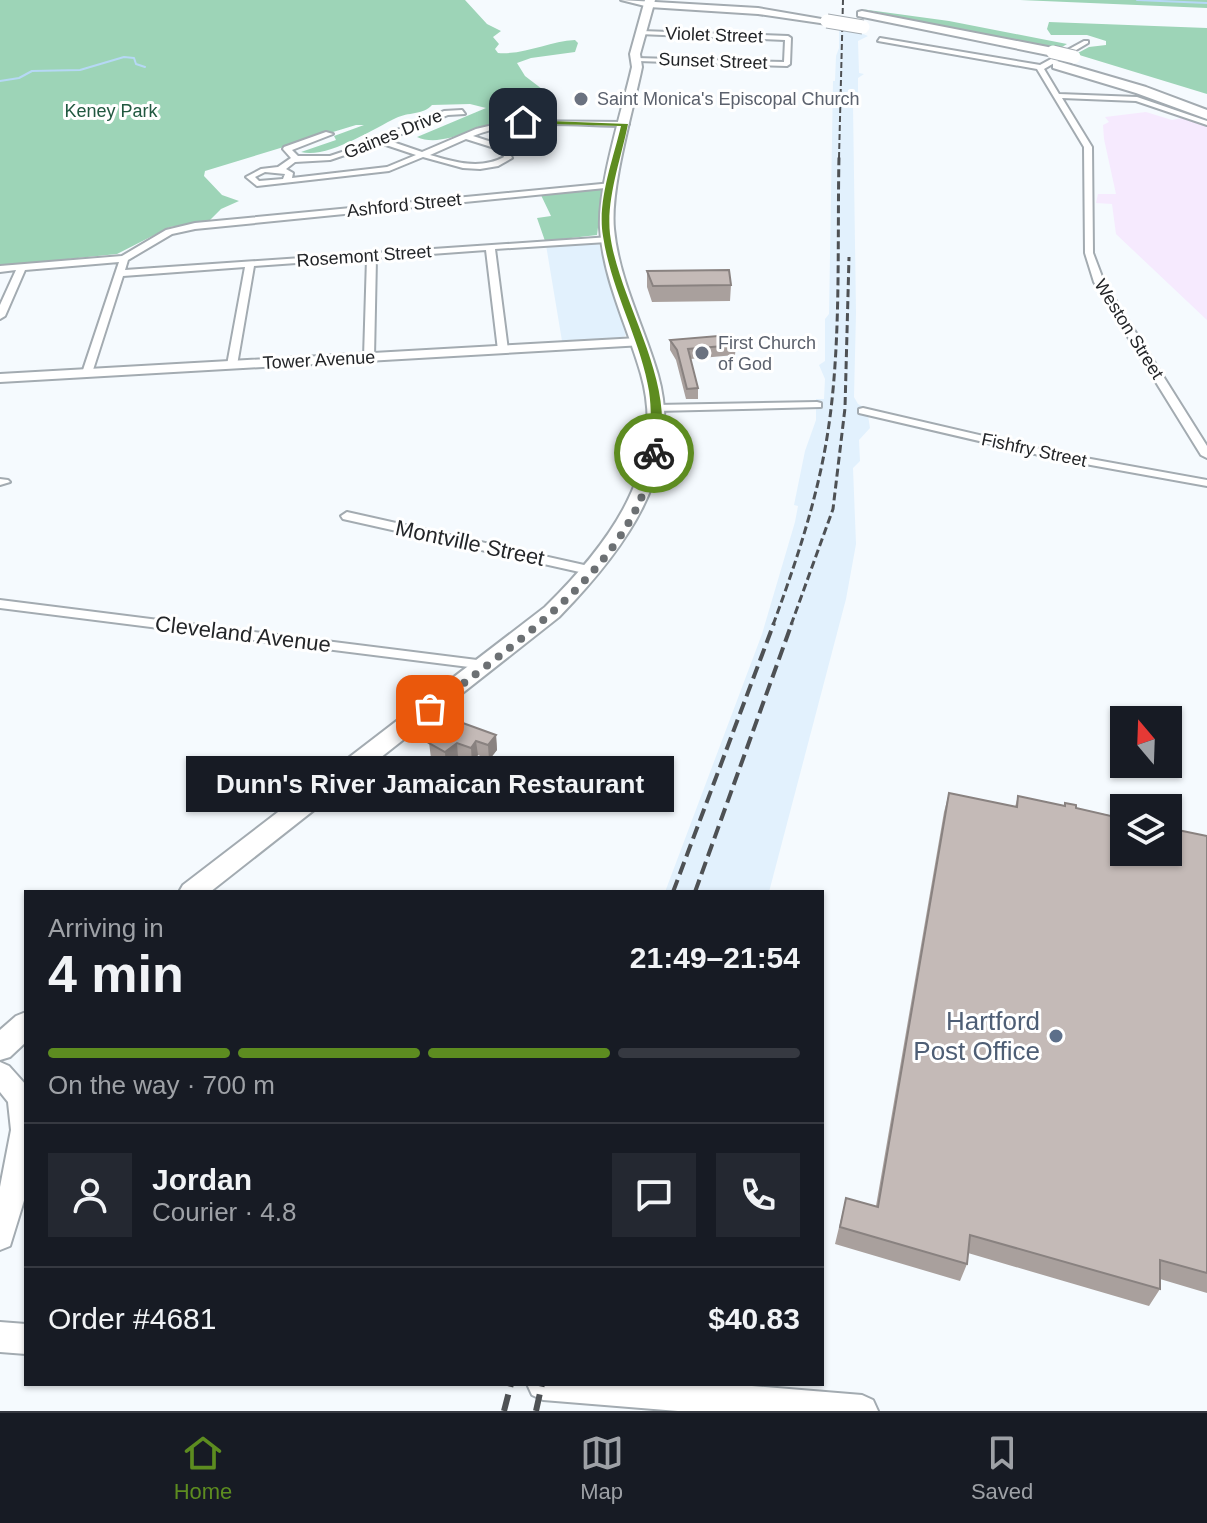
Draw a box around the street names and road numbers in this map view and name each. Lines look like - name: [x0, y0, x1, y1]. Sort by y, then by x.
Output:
- street label: Violet Street: [665, 23, 763, 47]
- street label: Sunset Street: [658, 49, 768, 73]
- street label: Gaines Drive: [341, 105, 445, 163]
- street label: Ashford Street: [346, 189, 462, 221]
- street label: Rosemont Street: [296, 241, 432, 271]
- street label: Weston Street: [1090, 275, 1168, 383]
- street label: Tower Avenue: [262, 347, 376, 373]
- street label: Fishfry Street: [980, 429, 1088, 471]
- street label: Montville Street: [393, 515, 547, 571]
- street label: Cleveland Avenue: [154, 611, 332, 657]

